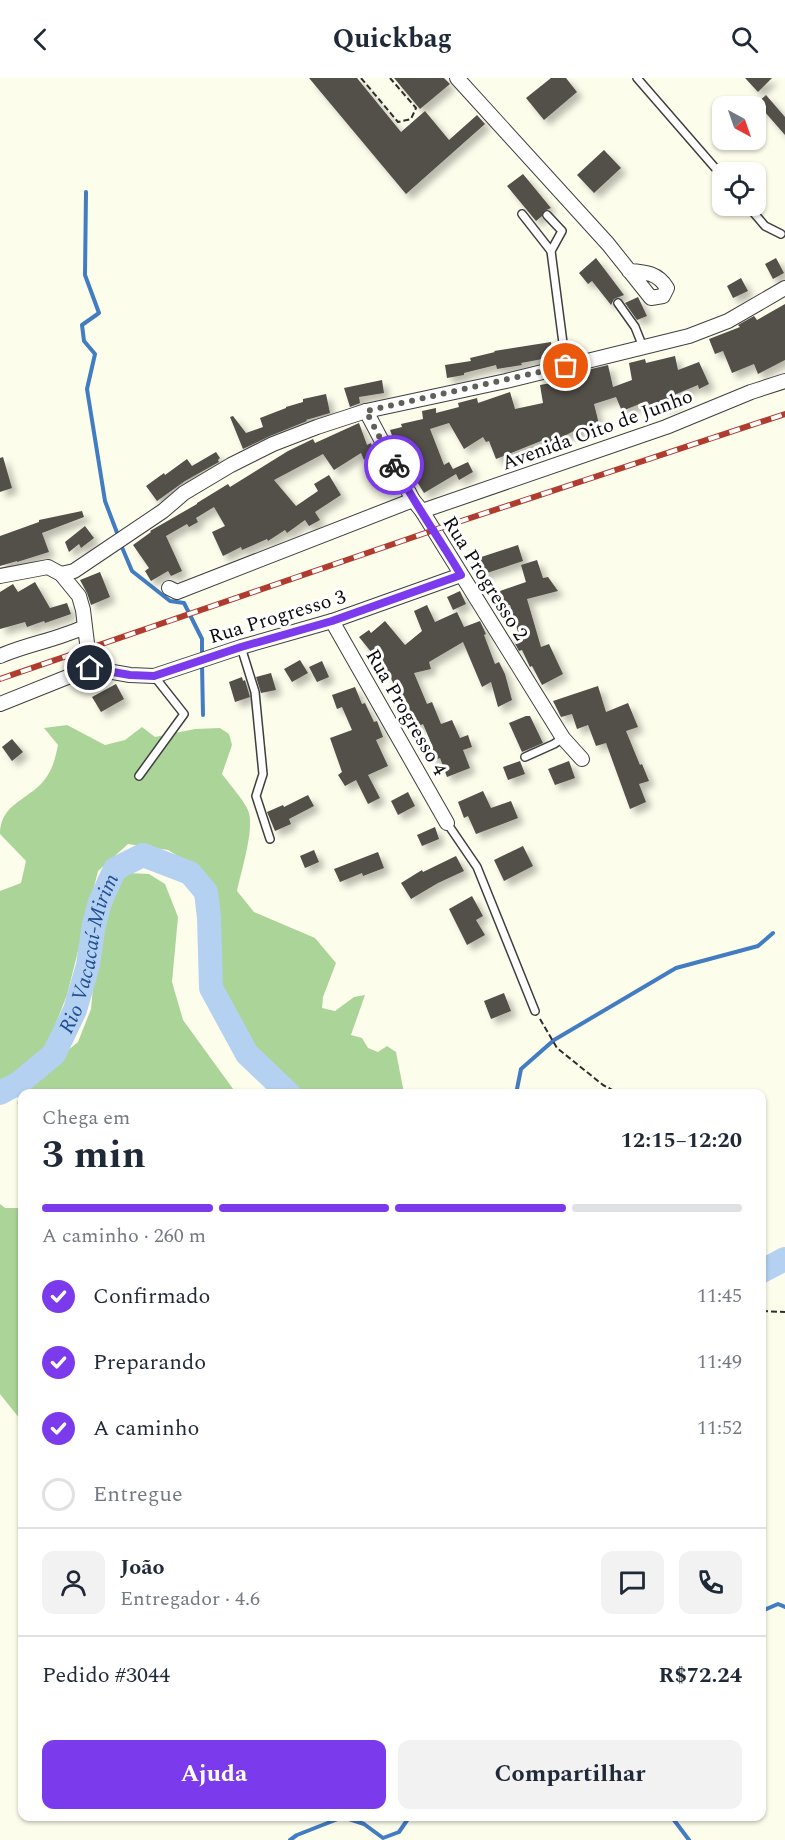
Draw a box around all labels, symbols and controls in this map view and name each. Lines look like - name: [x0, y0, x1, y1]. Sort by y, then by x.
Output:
- text: Quickbag: [333, 18, 452, 60]
- icon: back: [24, 23, 57, 56]
- icon: search: [728, 23, 761, 56]
- north arrow: [712, 96, 766, 150]
- map controls: [712, 96, 766, 216]
- button: locate: [712, 162, 766, 216]
- pin: [540, 340, 591, 391]
- icon: bag: [549, 349, 582, 382]
- street label: Avenida Oito de Junho: [498, 381, 697, 478]
- courier: [364, 435, 424, 495]
- icon: bike: [378, 449, 411, 482]
- street label: Rua Progresso 2: [435, 510, 535, 647]
- street label: Rua Progresso 3: [205, 582, 349, 652]
- pin: [64, 642, 115, 693]
- street label: Rua Progresso 4: [358, 644, 455, 781]
- icon: home: [73, 651, 106, 684]
- water label: Rio Vacacaí-Mirim: [51, 868, 128, 1039]
- text: Chega em: [42, 1103, 130, 1133]
- text: 12:15–12:20: [620, 1124, 742, 1157]
- text: 3 min: [42, 1126, 146, 1185]
- text: A caminho · 260 m: [42, 1221, 206, 1251]
- icon: check: [42, 1280, 75, 1313]
- text: Confirmado: [93, 1280, 210, 1313]
- text: 11:45: [697, 1281, 742, 1311]
- icon: check: [42, 1346, 75, 1379]
- text: Preparando: [93, 1346, 206, 1379]
- text: 11:49: [697, 1347, 742, 1377]
- icon: check: [42, 1412, 75, 1445]
- text: A caminho: [93, 1412, 199, 1445]
- text: 11:52: [697, 1413, 742, 1443]
- text: Entregue: [93, 1478, 183, 1511]
- button: person: [42, 1551, 105, 1614]
- text: João: [120, 1551, 165, 1584]
- button: chat: [601, 1551, 664, 1614]
- button: phone: [679, 1551, 742, 1614]
- text: Entregador · 4.6: [120, 1584, 260, 1614]
- text: Pedido #3044: [42, 1659, 170, 1692]
- text: R$72.24: [658, 1659, 742, 1692]
- button: Ajuda: [42, 1740, 386, 1809]
- button: Compartilhar: [398, 1740, 742, 1809]

